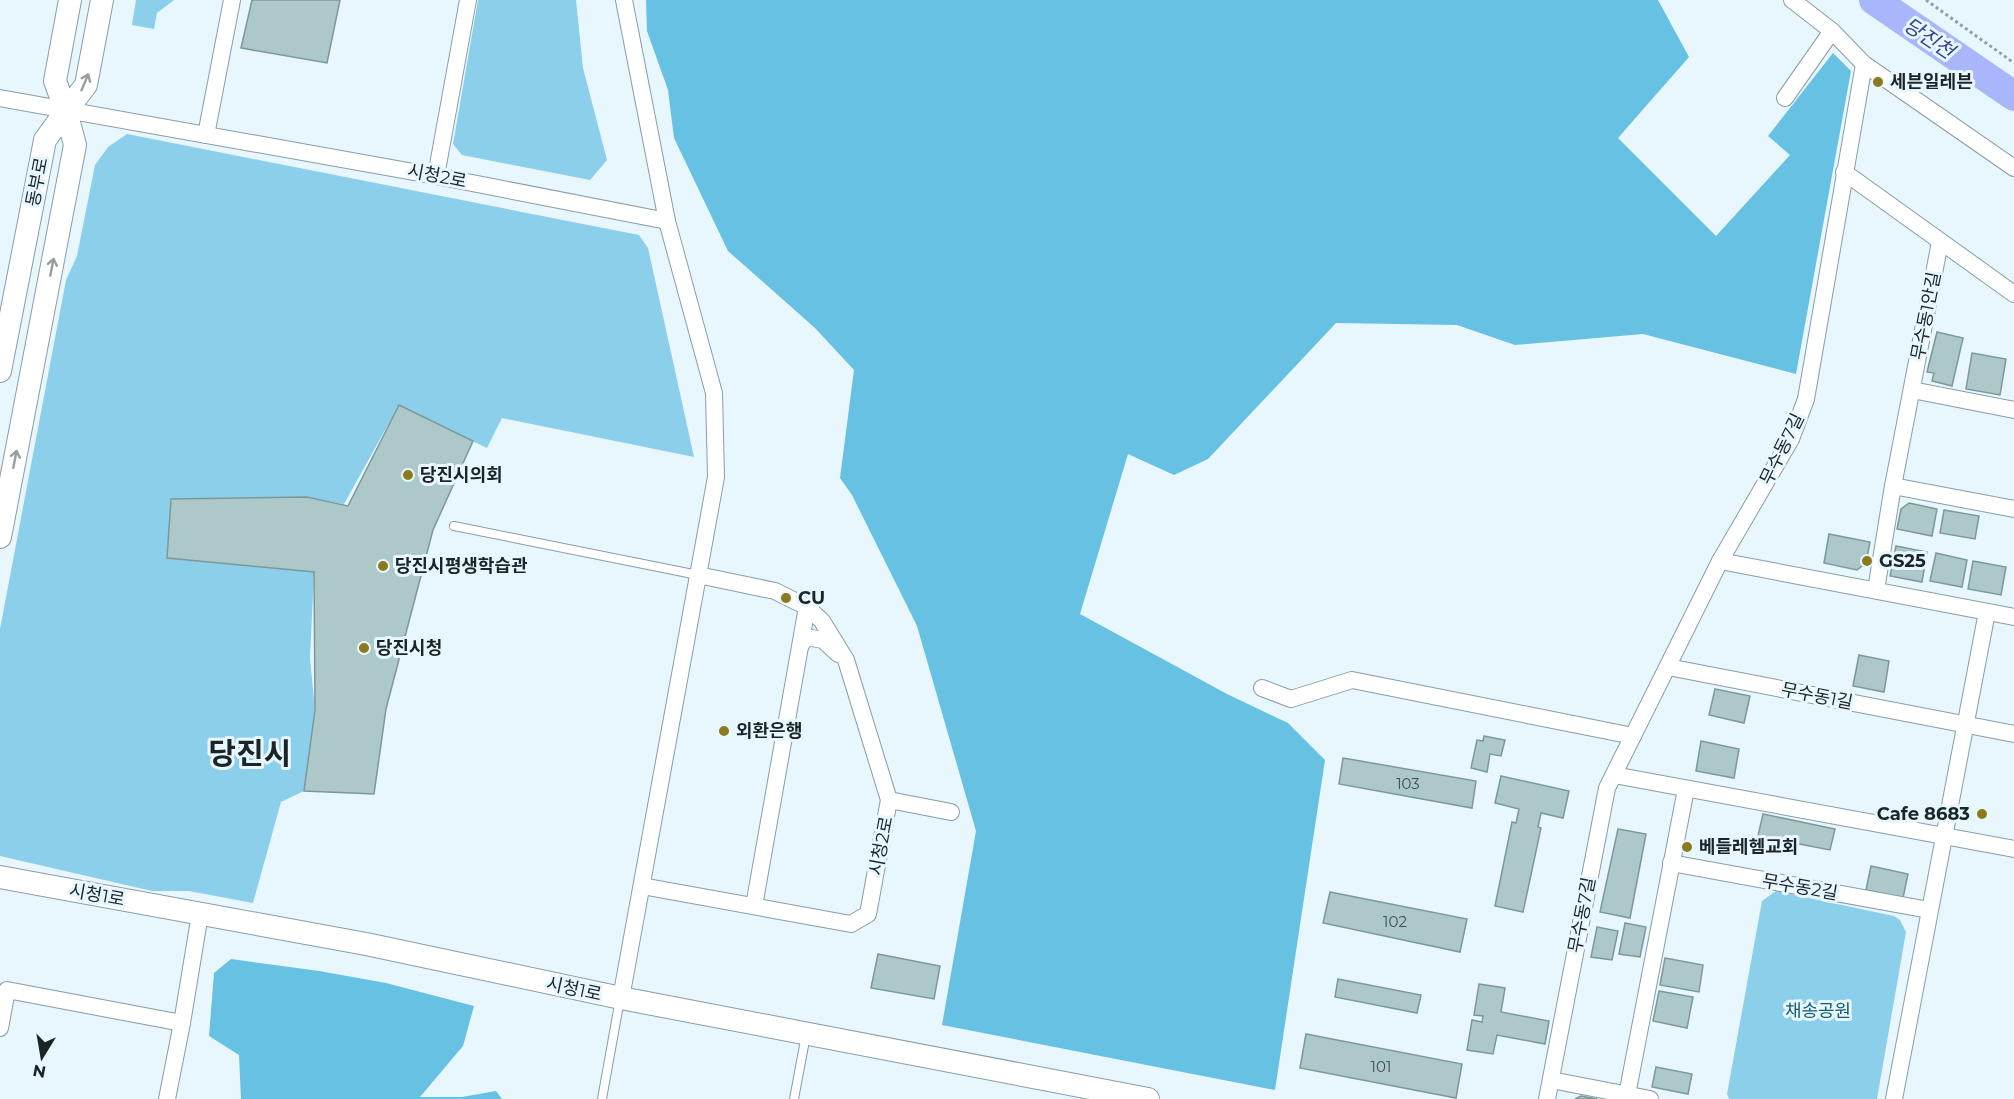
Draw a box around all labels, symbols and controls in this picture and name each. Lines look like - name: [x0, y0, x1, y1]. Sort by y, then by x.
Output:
- water label: 당진천: [1899, 13, 1961, 65]
- place label: 세븐일레븐: [1890, 71, 1973, 93]
- one-way arrow: [80, 74, 91, 92]
- marker: 세븐일레븐: [1871, 75, 1885, 89]
- street label: 동부로: [21, 156, 53, 208]
- street label: 시청2로: [405, 159, 469, 193]
- one-way arrow: [47, 258, 58, 277]
- street label: 무수동1안길: [1907, 270, 1945, 362]
- street label: 무수동7길: [1755, 410, 1809, 488]
- one-way arrow: [10, 449, 21, 469]
- place label: 당진시의회: [420, 464, 503, 486]
- marker: 당진시의회: [401, 468, 415, 482]
- place label: GS25: [1879, 550, 1926, 572]
- marker: GS25: [1860, 554, 1874, 568]
- place label: 당진시평생학습관: [395, 555, 528, 577]
- marker: 당진시평생학습관: [376, 559, 390, 573]
- place label: CU: [798, 587, 825, 609]
- marker: CU: [779, 591, 793, 605]
- place label: 당진시청: [376, 637, 442, 659]
- marker: 당진시청: [357, 641, 371, 655]
- street label: 무수동1길: [1779, 678, 1855, 714]
- place label: 외환은행: [736, 720, 802, 742]
- marker: 외환은행: [717, 724, 731, 738]
- district label: 당진시: [209, 735, 291, 772]
- house number: 103: [1396, 774, 1420, 793]
- place label: Cafe 8683: [1877, 803, 1970, 825]
- marker: Cafe 8683: [1975, 807, 1989, 821]
- street label: 시청2로: [864, 814, 898, 878]
- place label: 베들레헴교회: [1699, 836, 1798, 858]
- marker: 베들레헴교회: [1680, 840, 1694, 854]
- street label: 무수동2길: [1760, 870, 1840, 904]
- street label: 무수동7길: [1564, 875, 1600, 955]
- street label: 시청1로: [67, 879, 127, 911]
- house number: 102: [1383, 912, 1407, 931]
- street label: 시청1로: [544, 972, 604, 1006]
- park label: 채송공원: [1785, 1000, 1851, 1022]
- north arrow: [12, 1027, 72, 1087]
- house number: 101: [1371, 1057, 1391, 1076]
- text: N: [31, 1061, 47, 1082]

